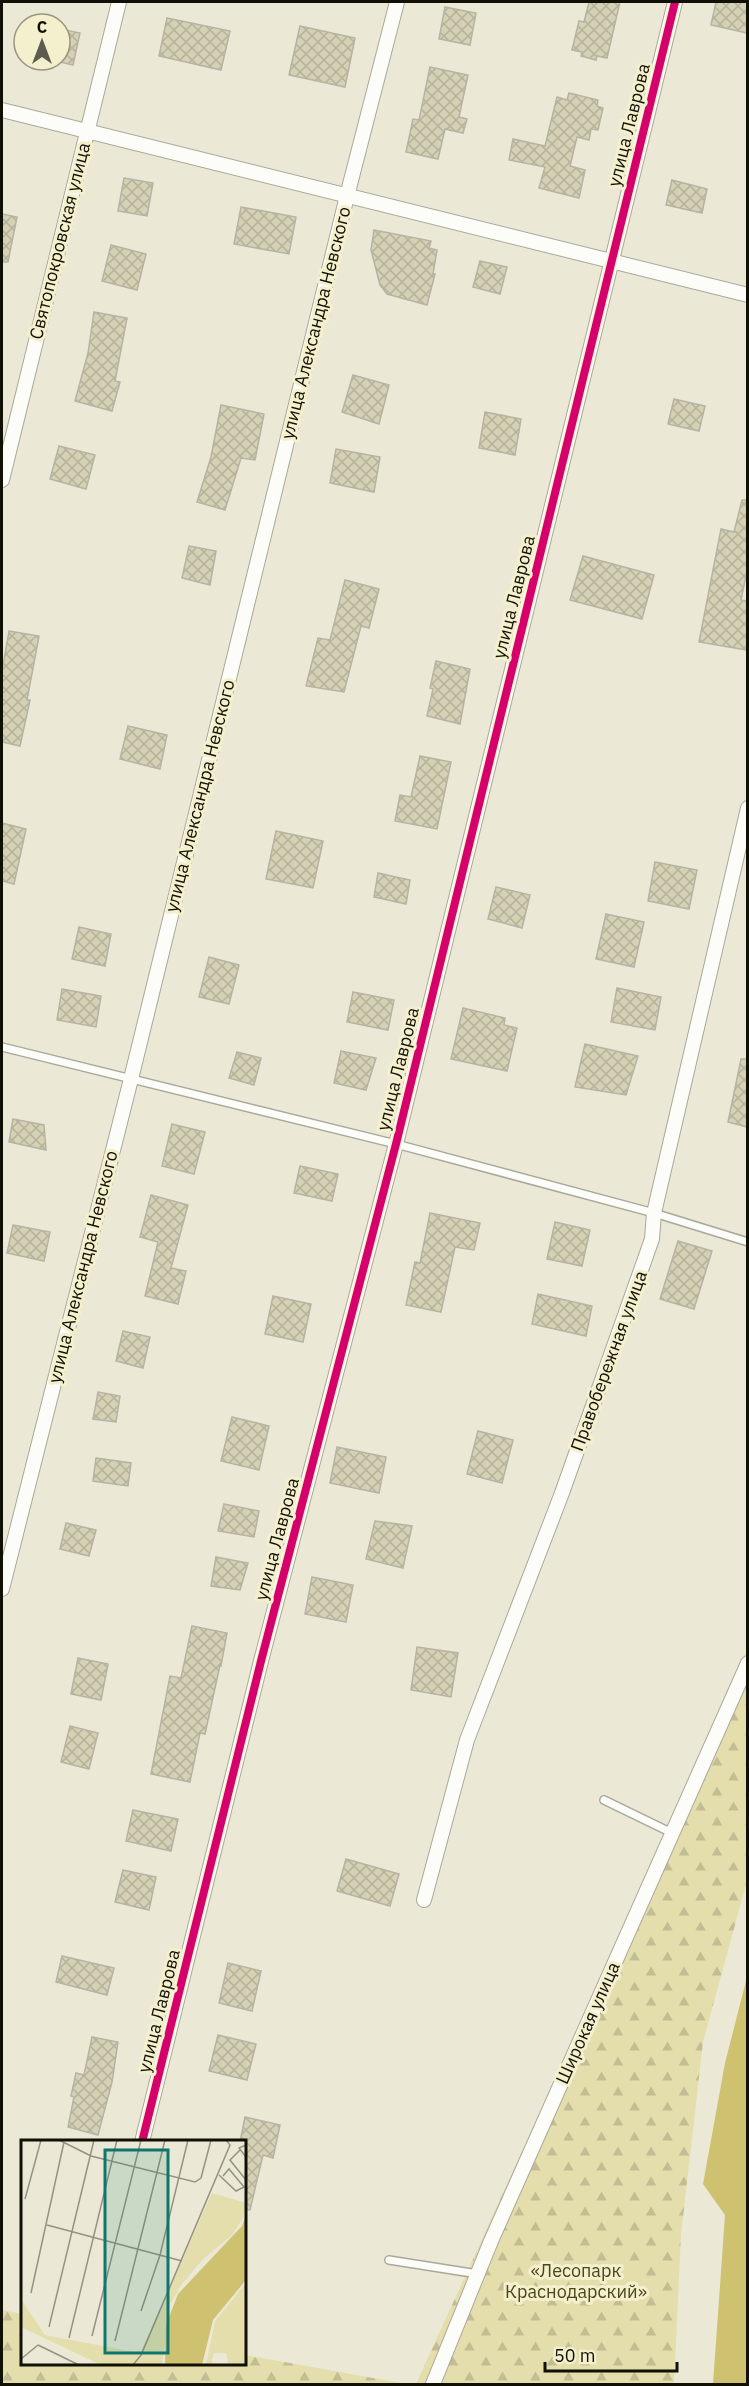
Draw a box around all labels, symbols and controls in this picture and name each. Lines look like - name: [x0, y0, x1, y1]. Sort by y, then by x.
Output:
- north arrow: [12, 12, 72, 72]
- text: С: [37, 17, 47, 37]
- street label: улица Лаврова: [602, 61, 655, 189]
- street label: Святопокровская улица: [24, 140, 95, 342]
- street label: улица Александра Невского: [275, 204, 356, 442]
- street label: улица Лаврова: [487, 533, 540, 661]
- street label: улица Александра Невского: [159, 677, 240, 915]
- street label: улица Лаврова: [371, 1005, 424, 1133]
- street label: улица Александра Невского: [42, 1148, 123, 1386]
- street label: Правобережная улица: [565, 1267, 652, 1454]
- street label: улица Лаврова: [249, 1475, 304, 1603]
- street label: улица Лаврова: [132, 1947, 185, 2075]
- street label: Широкая улица: [550, 1958, 625, 2087]
- inset map: [21, 2140, 246, 2365]
- park label: «Лесопарк Краснодарский»: [505, 2259, 647, 2303]
- scale bar: [545, 2335, 677, 2373]
- text: 50 m: [554, 2344, 596, 2367]

